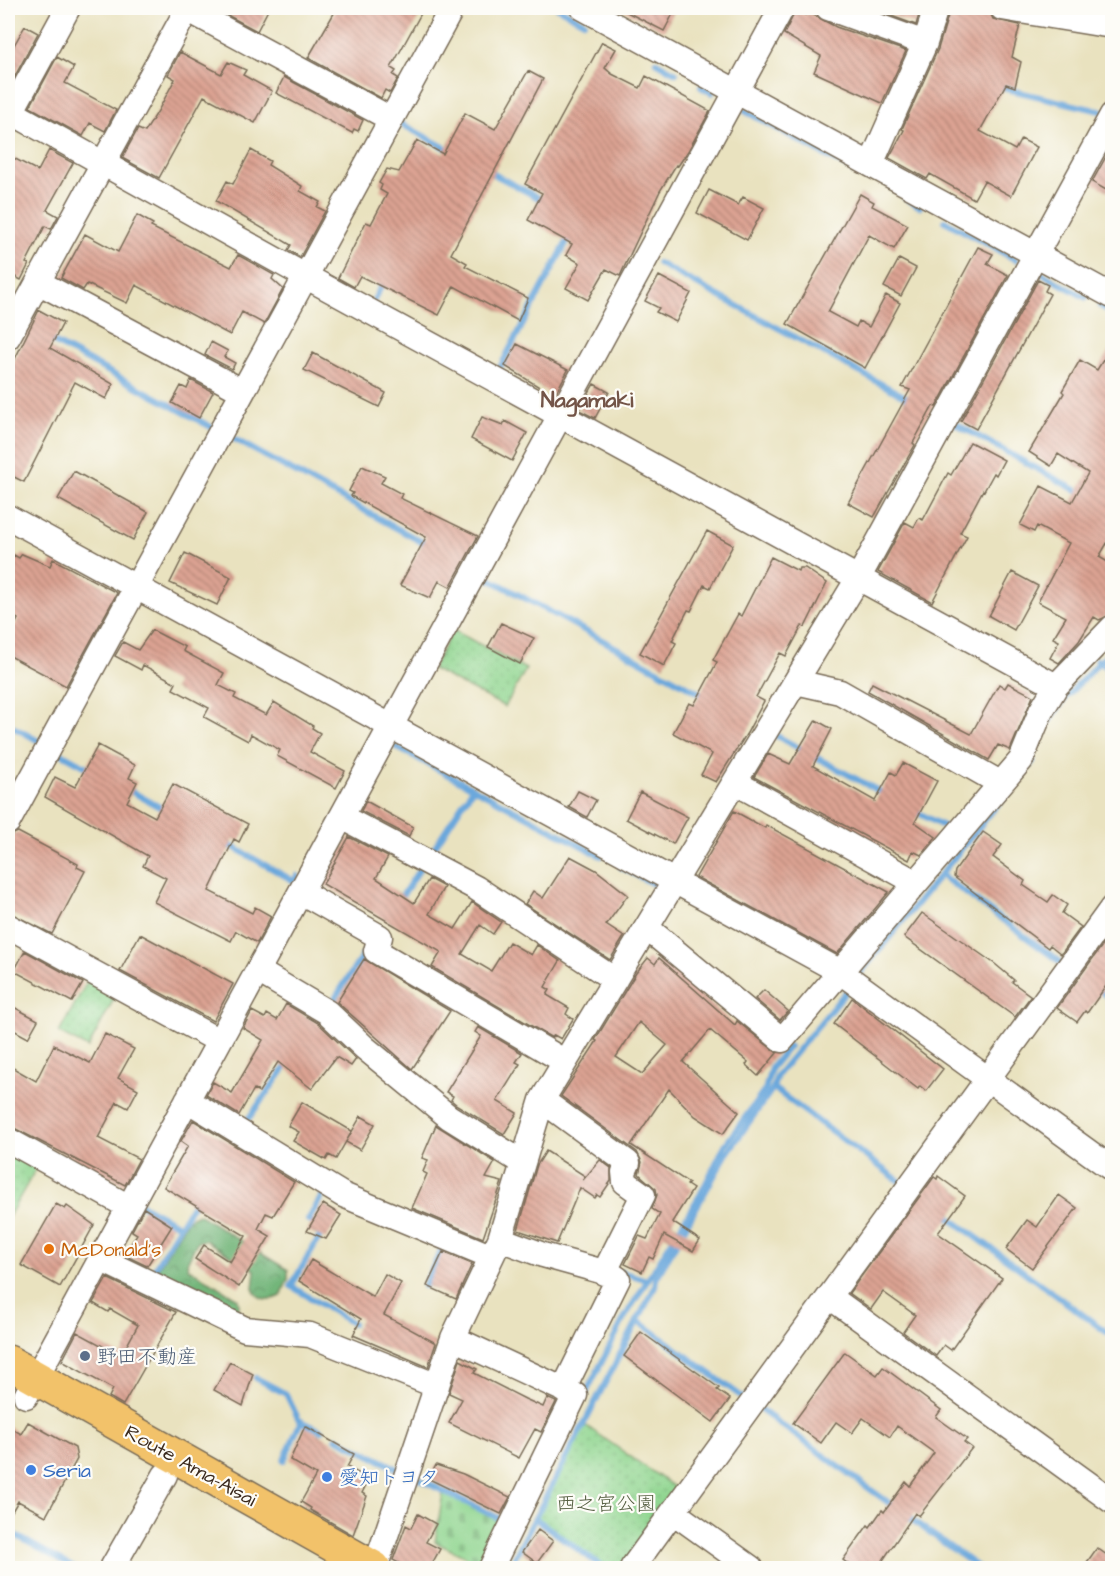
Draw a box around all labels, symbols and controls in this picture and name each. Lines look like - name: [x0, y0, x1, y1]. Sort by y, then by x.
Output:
- district label: Nagamaki: [541, 385, 634, 417]
- place label: McDonald's: [61, 1236, 161, 1264]
- marker: McDonald's: [42, 1242, 56, 1256]
- place label: 野田不動産: [97, 1343, 197, 1371]
- marker: 野田不動産: [78, 1349, 92, 1363]
- street label: Route Ama-Aisai: [120, 1418, 261, 1514]
- place label: Seria: [43, 1457, 91, 1485]
- marker: Seria: [24, 1463, 38, 1477]
- place label: 愛知トヨタ: [339, 1464, 439, 1492]
- marker: 愛知トヨタ: [320, 1470, 334, 1484]
- park label: 西之宮公園: [556, 1490, 656, 1518]

